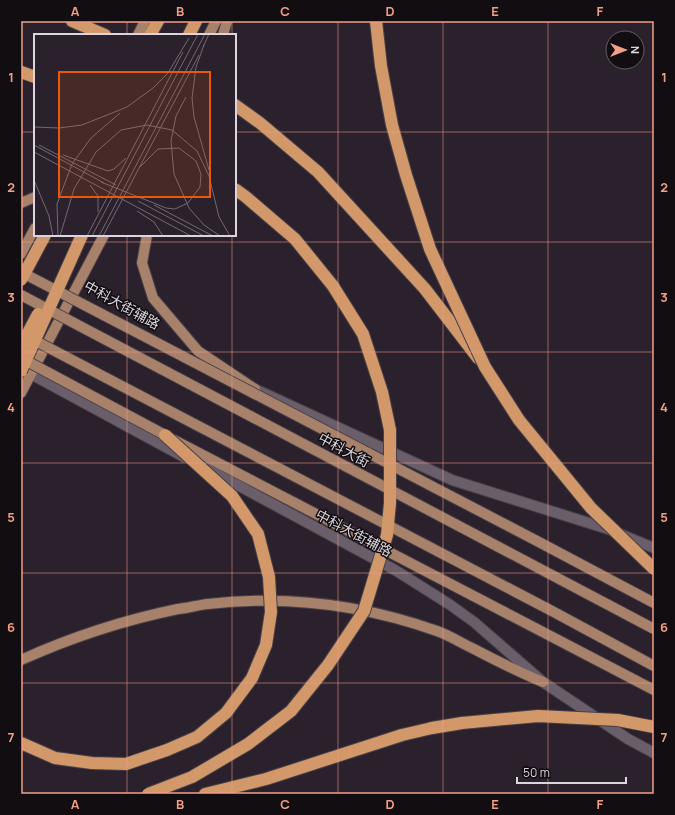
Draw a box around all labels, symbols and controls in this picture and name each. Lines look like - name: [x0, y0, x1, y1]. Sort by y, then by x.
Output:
- text: A: [71, 2, 80, 20]
- text: B: [176, 2, 184, 20]
- text: C: [280, 2, 290, 20]
- text: D: [385, 2, 395, 20]
- text: E: [491, 2, 499, 20]
- text: F: [597, 2, 604, 20]
- north arrow: [605, 30, 645, 70]
- inset map: [34, 34, 236, 236]
- text: N: [628, 46, 643, 54]
- text: 1: [8, 68, 14, 86]
- text: 1: [661, 68, 667, 86]
- text: 2: [7, 178, 15, 196]
- text: 2: [660, 178, 668, 196]
- street label: 中科大街辅路: [81, 276, 164, 333]
- text: 3: [7, 288, 15, 306]
- text: 3: [660, 288, 668, 306]
- text: 4: [7, 398, 15, 416]
- text: 4: [660, 398, 668, 416]
- street label: 中科大街: [315, 428, 373, 471]
- street label: 中科大街辅路: [313, 504, 396, 561]
- text: 5: [7, 508, 15, 526]
- text: 5: [660, 508, 668, 526]
- text: 6: [7, 618, 15, 636]
- text: 6: [660, 618, 668, 636]
- text: 7: [8, 728, 15, 746]
- text: 7: [661, 728, 668, 746]
- scale bar: [517, 759, 626, 785]
- text: 50 m: [523, 764, 550, 781]
- text: A: [71, 795, 80, 813]
- text: B: [176, 795, 184, 813]
- text: C: [280, 795, 290, 813]
- text: D: [385, 795, 395, 813]
- text: E: [491, 795, 499, 813]
- text: F: [597, 795, 604, 813]

